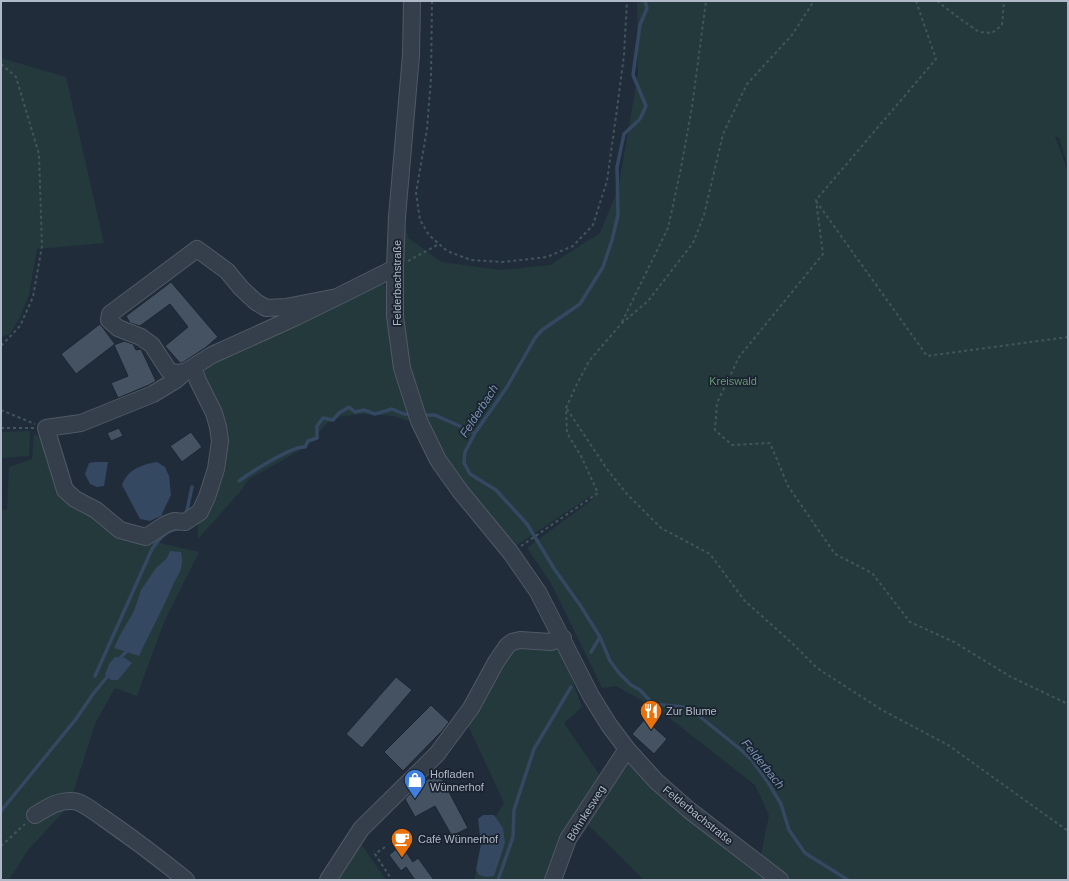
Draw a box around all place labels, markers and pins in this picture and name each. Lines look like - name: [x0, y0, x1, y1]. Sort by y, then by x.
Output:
- restaurant icon: Zur Blume: [638, 698, 664, 731]
- place label: Zur Blume: [666, 705, 717, 717]
- shop icon: Hofladen Wünnerhof: [402, 767, 428, 800]
- place label: Hofladen Wünnerhof: [430, 768, 485, 793]
- cafe icon: Café Wünnerhof: [389, 826, 415, 859]
- place label: Café Wünnerhof: [418, 833, 499, 845]

